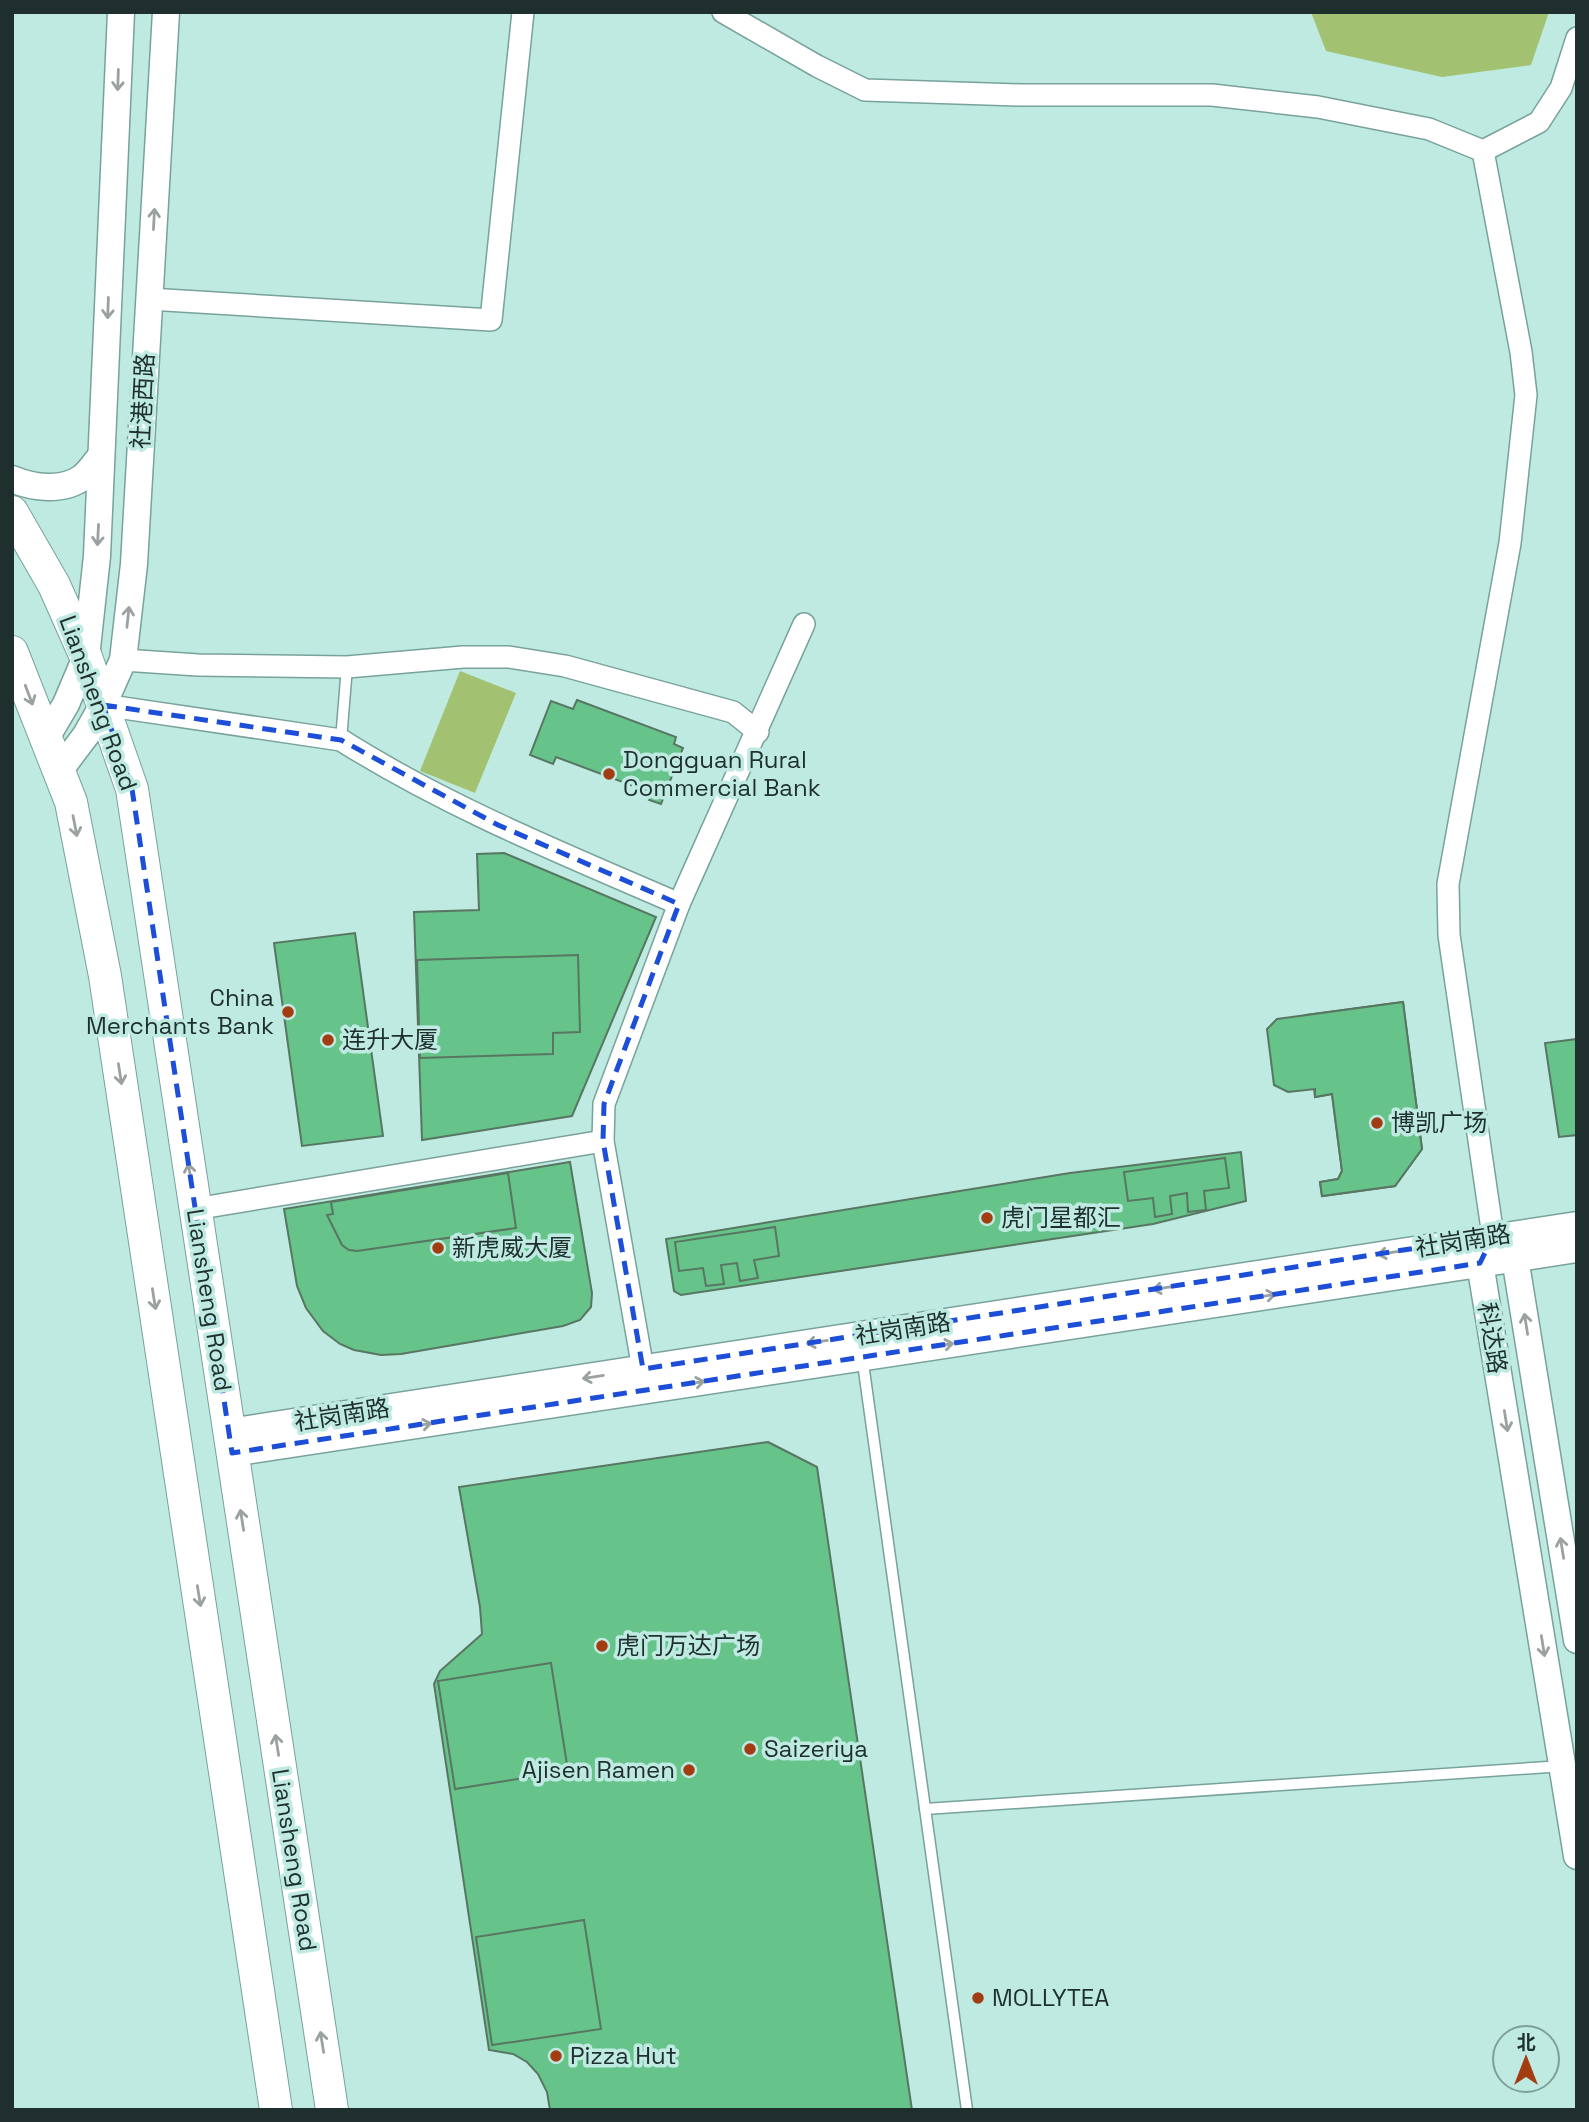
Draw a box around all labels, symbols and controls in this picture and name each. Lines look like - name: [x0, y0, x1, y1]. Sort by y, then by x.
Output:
- one-way arrow: [111, 69, 124, 92]
- one-way arrow: [148, 208, 161, 231]
- one-way arrow: [101, 296, 114, 319]
- street label: 社港西路: [125, 352, 160, 450]
- one-way arrow: [91, 523, 104, 546]
- one-way arrow: [122, 606, 135, 629]
- street label: Liansheng Road: [52, 611, 145, 795]
- one-way arrow: [24, 684, 37, 706]
- place label: Dongguan Rural Commercial Bank: [623, 744, 821, 803]
- marker: Dongguan Rural Commercial Bank: [601, 766, 617, 782]
- one-way arrow: [69, 814, 83, 837]
- place label: China Merchants Bank: [86, 982, 274, 1041]
- marker: China Merchants Bank: [280, 1004, 296, 1020]
- place label: 连升大厦: [342, 1024, 438, 1055]
- marker: 连升大厦: [320, 1032, 336, 1048]
- one-way arrow: [113, 1062, 126, 1085]
- place label: 博凯广场: [1391, 1107, 1487, 1138]
- marker: 博凯广场: [1369, 1115, 1385, 1131]
- one-way arrow: [183, 1163, 196, 1186]
- place label: 虎门星都汇: [1001, 1202, 1121, 1233]
- street label: Liansheng Road: [180, 1206, 239, 1393]
- marker: 虎门星都汇: [979, 1210, 995, 1226]
- street label: 社岗南路: [1413, 1218, 1513, 1263]
- place label: 新虎威大厦: [452, 1232, 572, 1263]
- marker: 新虎威大厦: [430, 1240, 446, 1256]
- one-way arrow: [1377, 1247, 1400, 1260]
- one-way arrow: [1152, 1282, 1175, 1295]
- one-way arrow: [147, 1287, 160, 1310]
- one-way arrow: [1253, 1289, 1276, 1302]
- street label: 科达路: [1472, 1300, 1513, 1376]
- street label: 社岗南路: [853, 1306, 953, 1351]
- one-way arrow: [1519, 1313, 1532, 1336]
- one-way arrow: [807, 1336, 829, 1349]
- one-way arrow: [931, 1338, 954, 1351]
- one-way arrow: [582, 1370, 605, 1383]
- one-way arrow: [682, 1376, 705, 1389]
- street label: 社岗南路: [292, 1392, 392, 1437]
- one-way arrow: [1500, 1410, 1513, 1432]
- one-way arrow: [409, 1418, 432, 1431]
- one-way arrow: [235, 1509, 248, 1532]
- one-way arrow: [1555, 1537, 1568, 1560]
- one-way arrow: [192, 1584, 205, 1607]
- place label: 虎门万达广场: [616, 1630, 760, 1661]
- one-way arrow: [1537, 1634, 1550, 1657]
- marker: 虎门万达广场: [594, 1638, 610, 1654]
- place label: Saizeriya: [764, 1733, 868, 1764]
- one-way arrow: [270, 1734, 283, 1757]
- marker: Saizeriya: [742, 1741, 758, 1757]
- place label: Ajisen Ramen: [522, 1754, 675, 1785]
- marker: Ajisen Ramen: [681, 1762, 697, 1778]
- street label: Liansheng Road: [265, 1766, 324, 1953]
- place label: MOLLYTEA: [992, 1982, 1109, 2013]
- marker: MOLLYTEA: [970, 1990, 986, 2006]
- north arrow: [1491, 2024, 1561, 2094]
- text: 北: [1516, 2030, 1536, 2055]
- one-way arrow: [315, 2031, 328, 2054]
- place label: Pizza Hut: [570, 2040, 677, 2071]
- marker: Pizza Hut: [548, 2048, 564, 2064]

